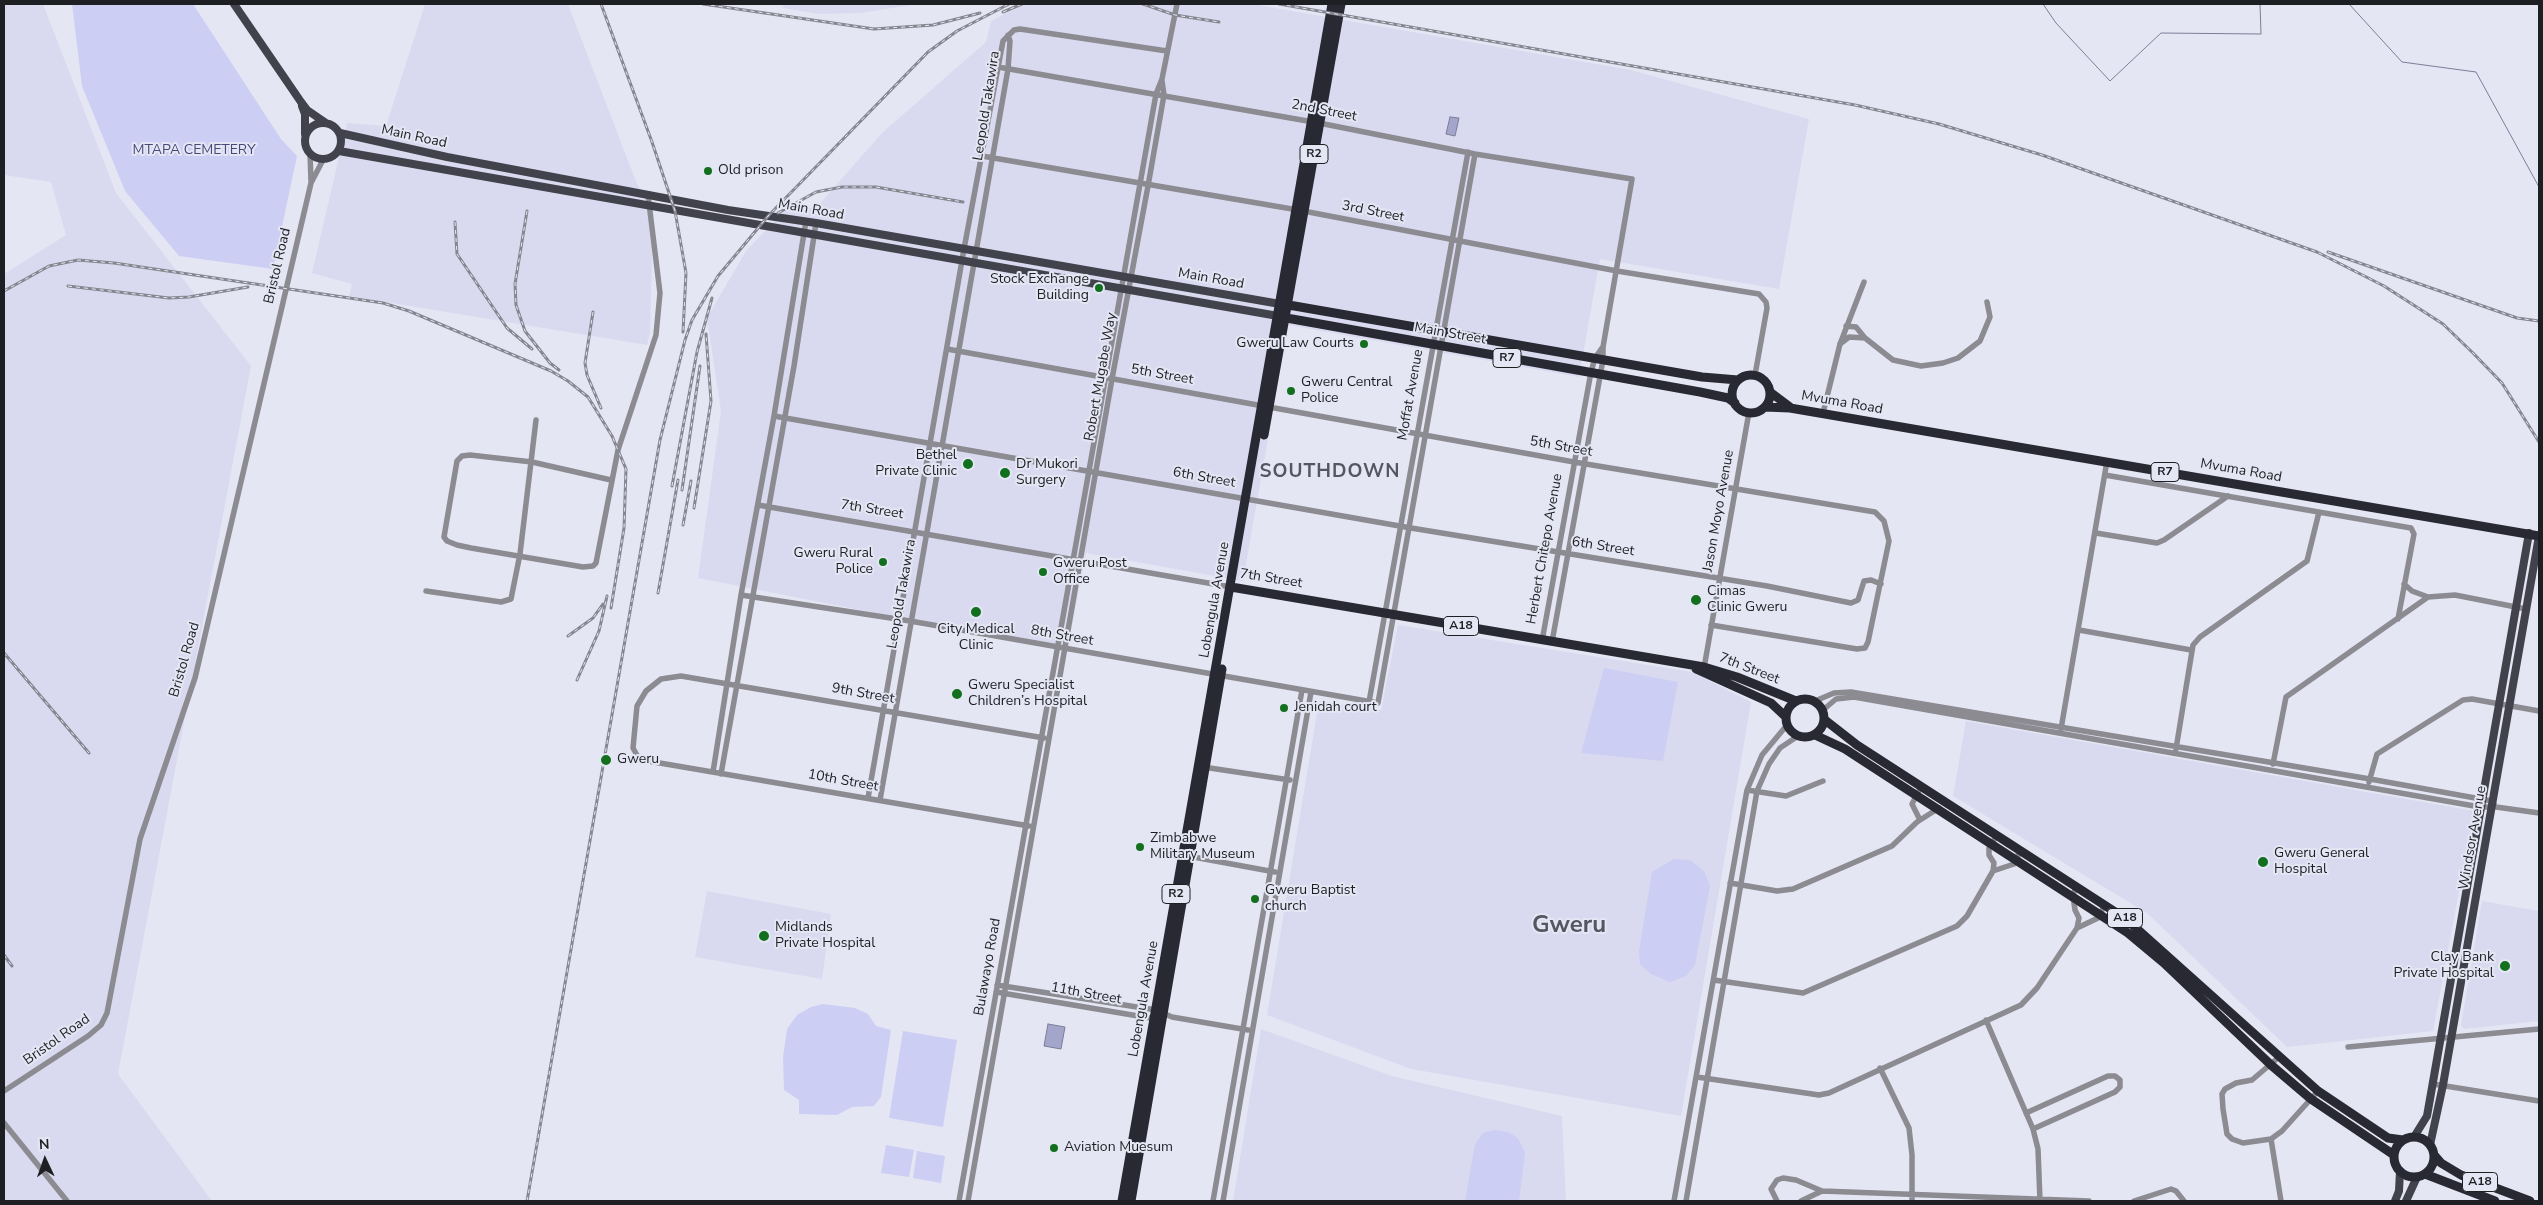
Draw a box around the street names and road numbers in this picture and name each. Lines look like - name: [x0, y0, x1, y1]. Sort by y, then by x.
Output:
- street label: Leopold Takawira: [970, 50, 1004, 162]
- street label: 2nd Street: [1290, 96, 1358, 126]
- street label: Main Road: [380, 122, 448, 152]
- road number: R2: [1300, 144, 1328, 164]
- street label: Main Road: [777, 196, 845, 224]
- street label: 3rd Street: [1340, 198, 1406, 226]
- street label: Bristol Road: [261, 226, 295, 306]
- street label: Main Road: [1177, 265, 1245, 293]
- street label: Robert Mugabe Way: [1081, 311, 1121, 443]
- street label: Main Street: [1413, 319, 1487, 349]
- street label: Moffat Avenue: [1395, 348, 1427, 442]
- road number: R7: [1493, 348, 1521, 368]
- street label: 5th Street: [1129, 361, 1195, 389]
- street label: Mvuma Road: [1800, 388, 1884, 418]
- street label: 5th Street: [1528, 433, 1594, 461]
- street label: Jason Moyo Avenue: [1700, 449, 1738, 573]
- street label: Mvuma Road: [2199, 456, 2283, 486]
- road number: R7: [2151, 462, 2179, 482]
- street label: 6th Street: [1171, 464, 1237, 492]
- street label: Herbert Chitepo Avenue: [1523, 472, 1567, 626]
- street label: 7th Street: [840, 497, 904, 523]
- street label: 6th Street: [1571, 534, 1635, 560]
- street label: Leopold Takawira: [884, 538, 920, 650]
- street label: Lobengula Avenue: [1197, 541, 1233, 659]
- street label: 7th Street: [1239, 566, 1303, 592]
- road number: A18: [1444, 616, 1478, 636]
- street label: Bristol Road: [166, 621, 204, 699]
- street label: 8th Street: [1029, 622, 1095, 650]
- street label: 7th Street: [1717, 650, 1781, 688]
- street label: 9th Street: [830, 680, 896, 708]
- street label: 10th Street: [806, 767, 880, 795]
- street label: Windsor Avenue: [2456, 785, 2490, 891]
- road number: R2: [1162, 884, 1190, 904]
- road number: A18: [2108, 908, 2142, 928]
- street label: Bulawayo Road: [971, 917, 1005, 1017]
- street label: Lobengula Avenue: [1126, 940, 1162, 1058]
- street label: 11th Street: [1049, 980, 1123, 1008]
- street label: Bristol Road: [21, 1011, 93, 1069]
- road number: A18: [2462, 1172, 2498, 1192]

